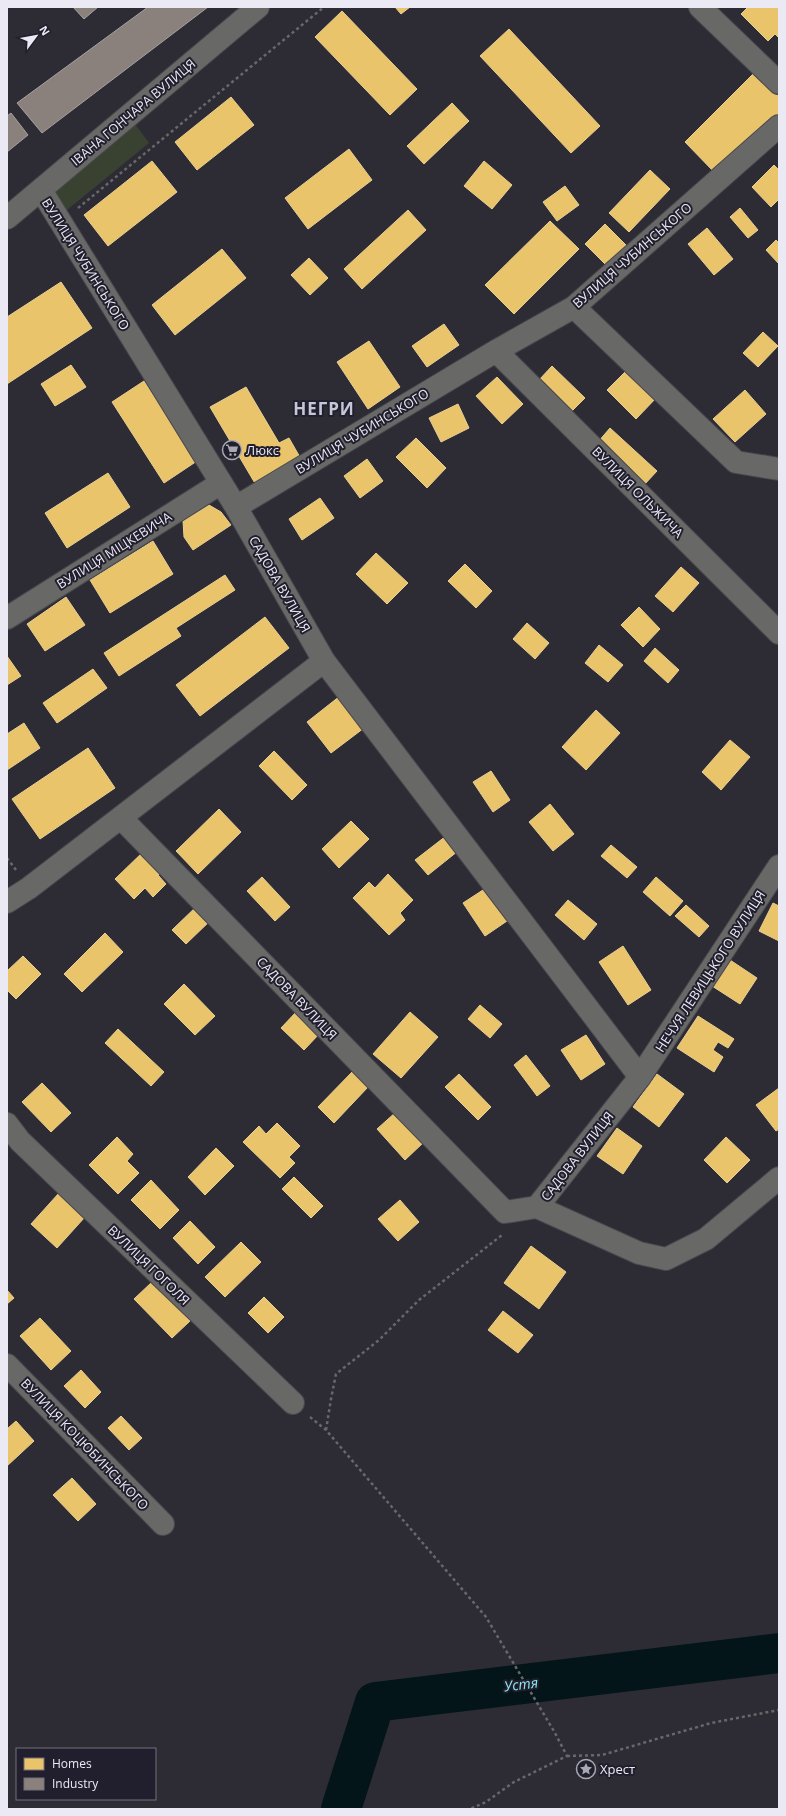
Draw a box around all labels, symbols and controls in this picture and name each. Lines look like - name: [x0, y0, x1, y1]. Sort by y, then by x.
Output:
- north arrow: [16, 16, 56, 56]
- text: N: [36, 23, 54, 38]
- street label: ІВАНА ГОНЧАРА ВУЛИЦЯ: [67, 54, 199, 170]
- street label: ВУЛИЦЯ ЧУБИНСЬКОГО: [38, 195, 134, 333]
- street label: ВУЛИЦЯ ЧУБИНСЬКОГО: [569, 198, 695, 312]
- street label: ВУЛИЦЯ ЧУБИНСЬКОГО: [292, 384, 432, 478]
- district label: НЕГРИ: [293, 397, 355, 420]
- supermarket icon: Люкс: [221, 439, 243, 461]
- place label: Люкс: [246, 441, 279, 459]
- street label: ВУЛИЦЯ ОЛЬЖИЧА: [588, 442, 688, 542]
- street label: ВУЛИЦЯ МІЦКЕВИЧА: [53, 507, 175, 593]
- street label: САДОВА ВУЛИЦЯ: [245, 532, 315, 636]
- street label: НЕЧУЯ ЛЕВИЦЬКОГО ВУЛИЦЯ: [651, 887, 769, 1055]
- street label: САДОВА ВУЛИЦЯ: [253, 953, 341, 1043]
- street label: САДОВА ВУЛИЦЯ: [536, 1108, 618, 1204]
- street label: ВУЛИЦЯ ГОГОЛЯ: [104, 1221, 194, 1309]
- street label: ВУЛИЦЯ КОЦЮБИНСЬКОГО: [17, 1374, 153, 1514]
- water label: Устя: [502, 1673, 539, 1696]
- legend: [16, 1748, 156, 1800]
- text: Homes: [52, 1755, 92, 1772]
- place icon: Хрест: [575, 1758, 597, 1780]
- place label: Хрест: [600, 1760, 635, 1778]
- text: Industry: [52, 1775, 99, 1792]

